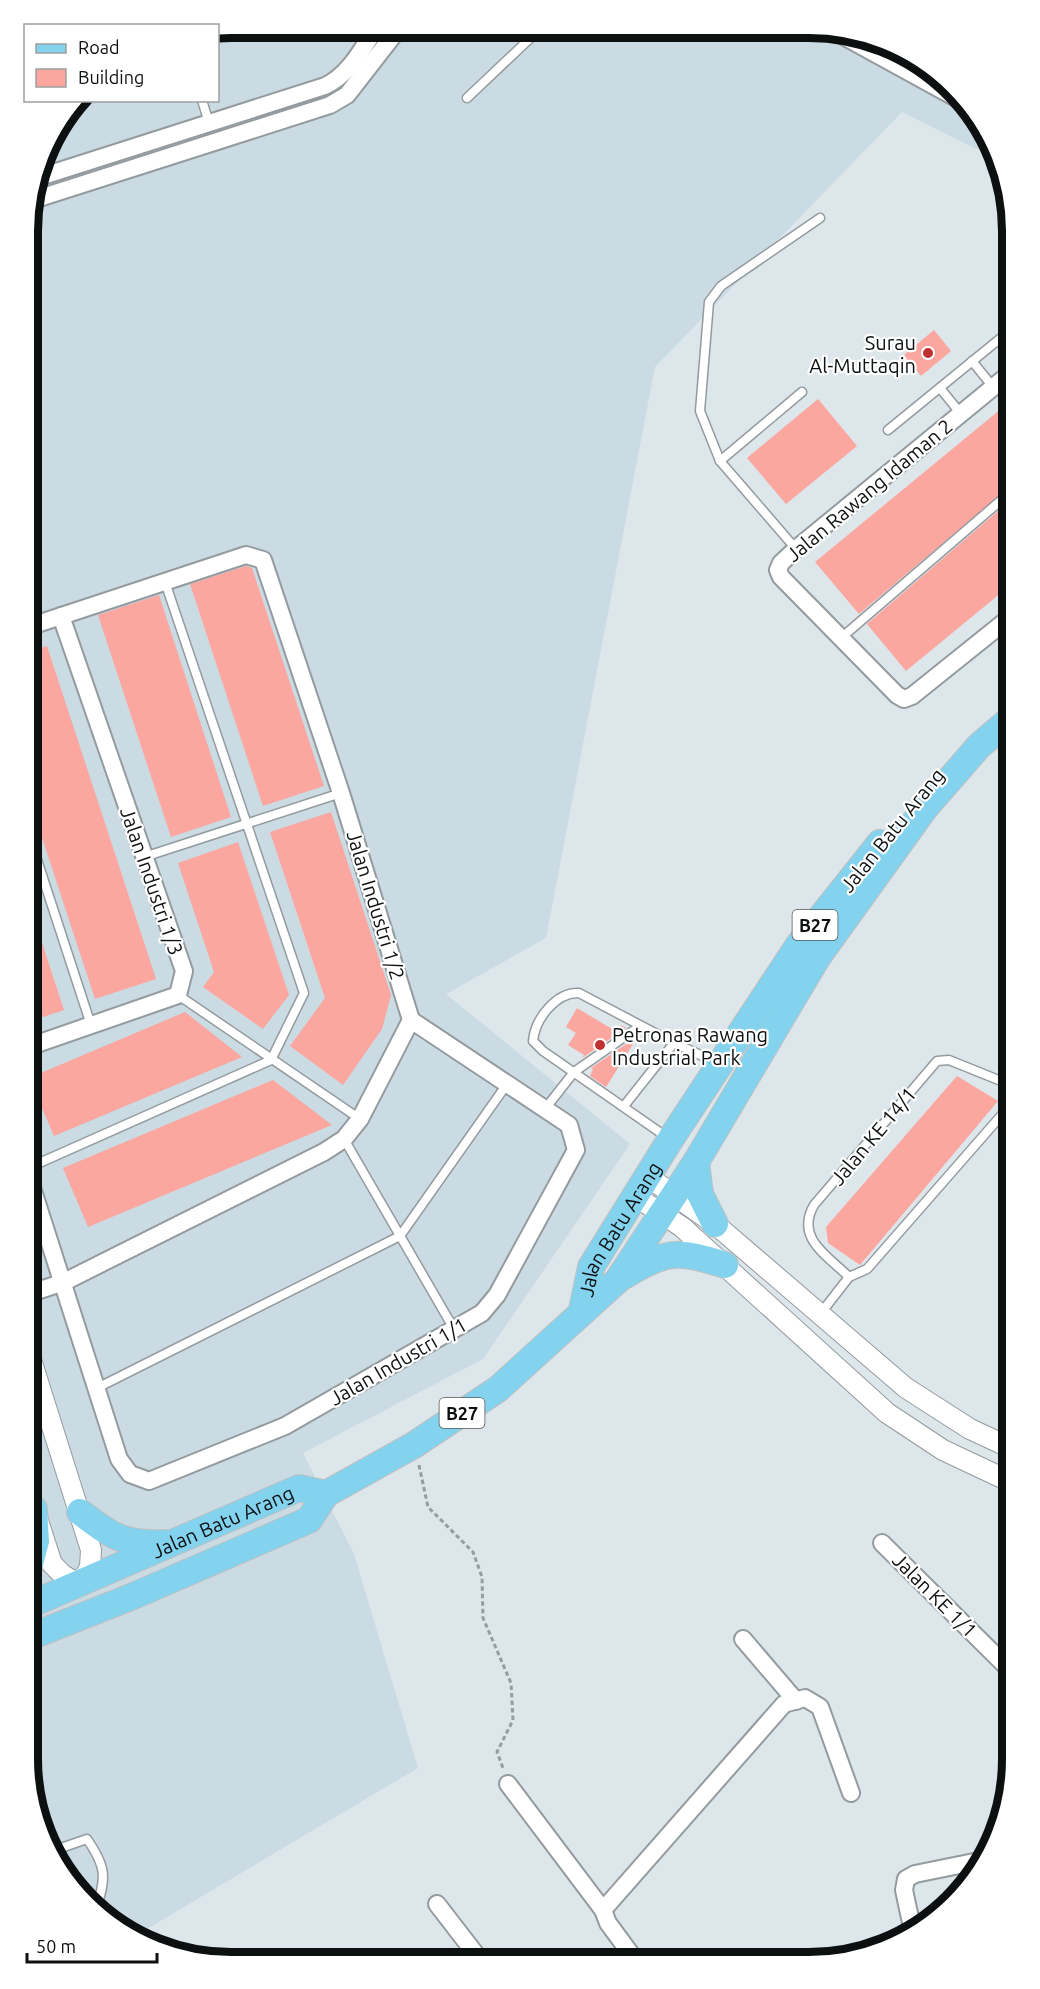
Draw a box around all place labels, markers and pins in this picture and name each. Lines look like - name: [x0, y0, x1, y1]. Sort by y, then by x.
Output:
- place label: Surau Al-Muttaqin: [809, 331, 916, 377]
- marker: Surau Al-Muttaqin: [921, 346, 935, 360]
- place label: Petronas Rawang Industrial Park: [612, 1023, 768, 1069]
- marker: Petronas Rawang Industrial Park: [593, 1038, 607, 1052]

